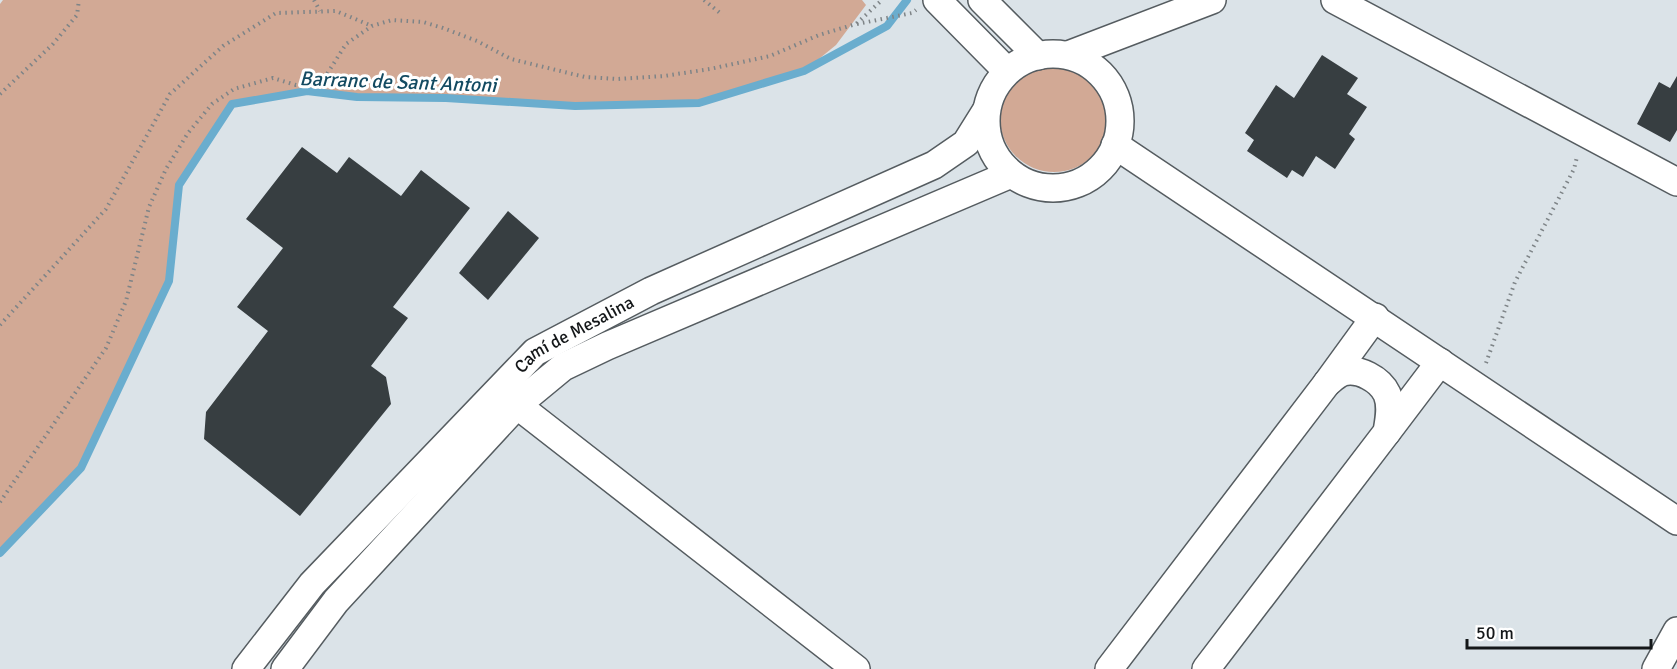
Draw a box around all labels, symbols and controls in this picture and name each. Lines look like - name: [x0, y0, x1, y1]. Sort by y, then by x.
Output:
- water label: Barranc de Sant Antoni: [299, 66, 498, 98]
- street label: Camí de Mesalina: [510, 291, 638, 378]
- scale bar: [1467, 612, 1652, 650]
- text: 50 m: [1476, 622, 1514, 644]

